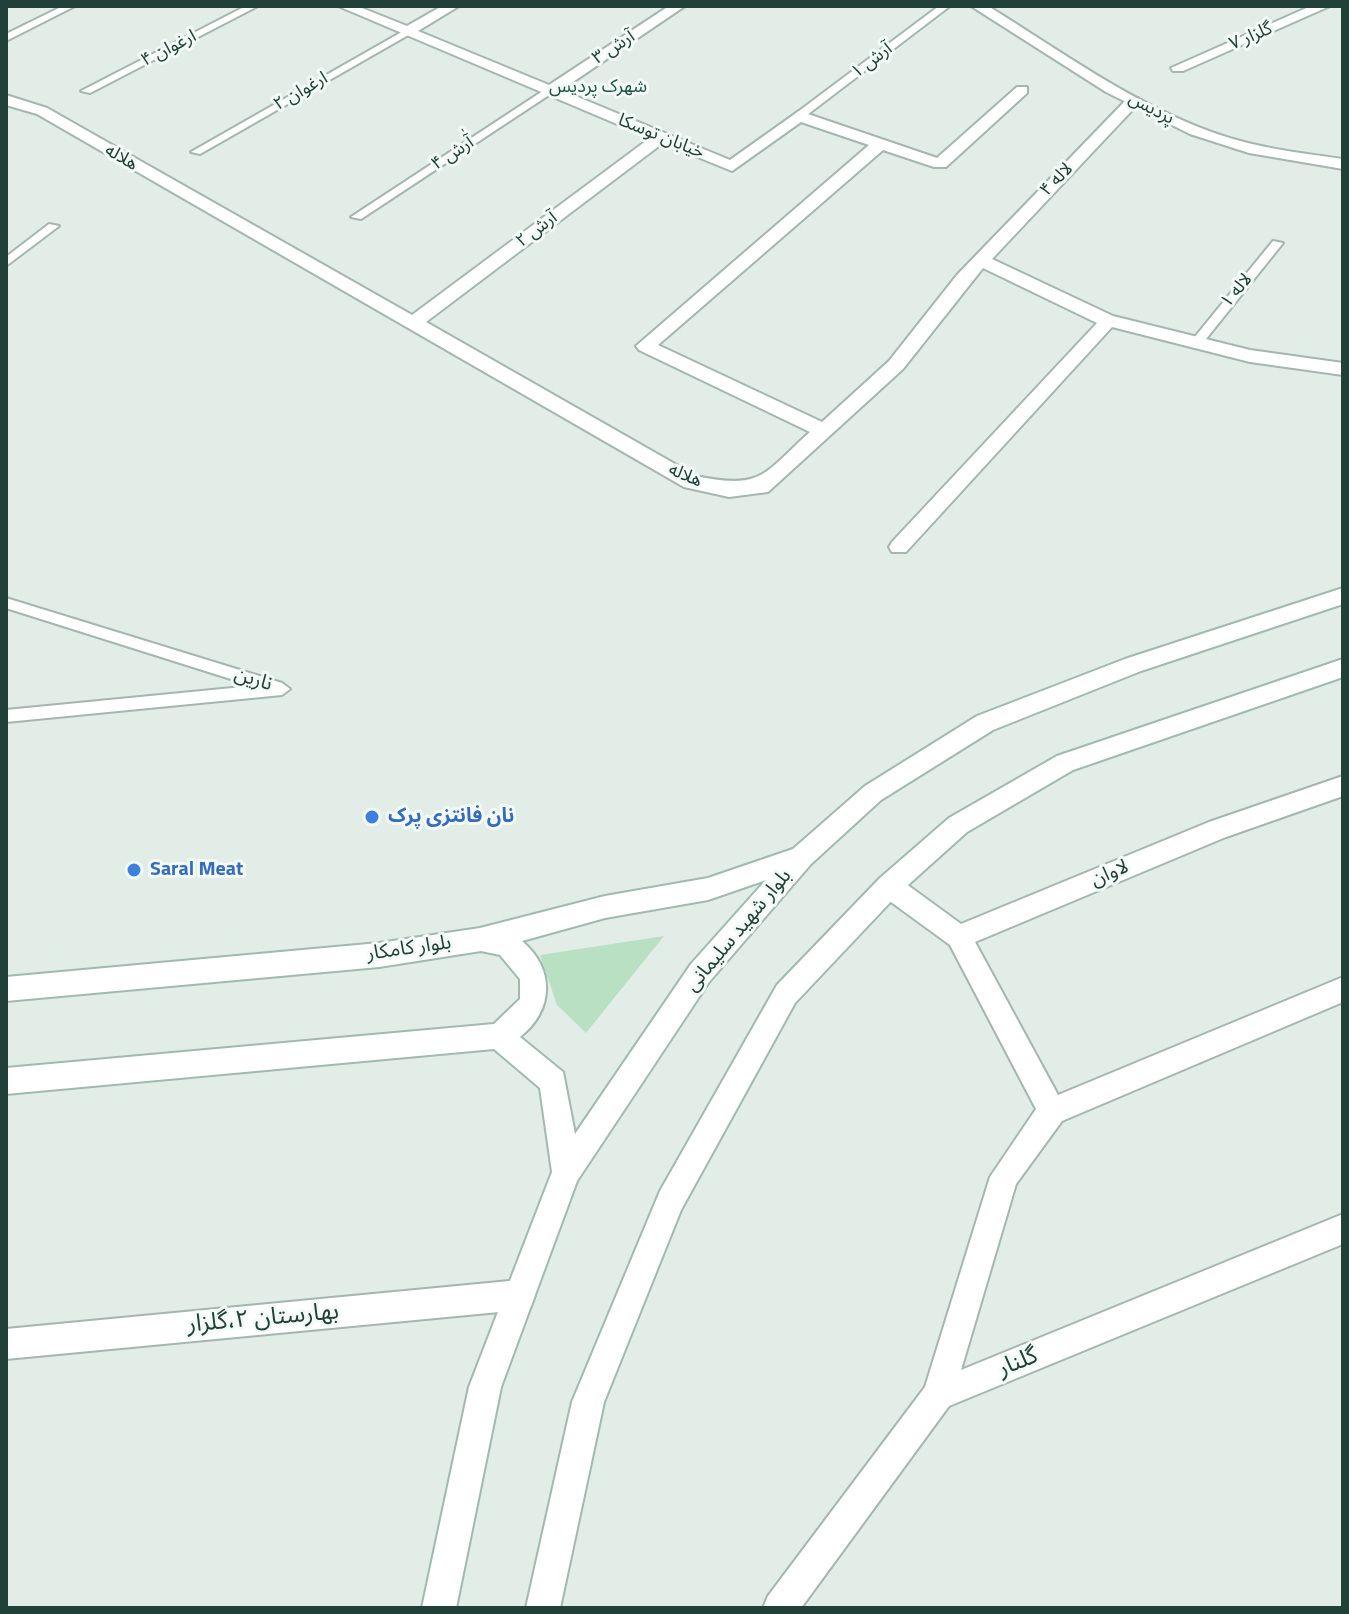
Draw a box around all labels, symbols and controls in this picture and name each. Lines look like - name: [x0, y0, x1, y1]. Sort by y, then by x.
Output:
- street label: گلزار ۷: [1226, 18, 1276, 56]
- street label: ارغوان ۴: [138, 26, 200, 72]
- street label: آرش ۳: [589, 26, 639, 70]
- street label: آرش ۱: [847, 38, 897, 84]
- street label: ارغوان ۲: [270, 68, 332, 116]
- district label: شهرک پردیس: [549, 77, 647, 99]
- street label: پردیس: [1124, 88, 1178, 130]
- street label: خیابان توسکا: [615, 110, 707, 164]
- street label: آٰرش ۴: [428, 132, 478, 176]
- street label: هلاله: [101, 140, 141, 176]
- street label: لاله ۴: [1036, 159, 1078, 201]
- street label: آرش ۲: [512, 207, 562, 253]
- street label: لاله ۱: [1216, 269, 1258, 313]
- street label: هلاله: [665, 459, 705, 493]
- street label: نارین: [231, 663, 275, 697]
- place label: نان فانتزی پرک: [388, 805, 514, 829]
- marker: نان فانتزی پرک: [363, 808, 381, 826]
- street label: لاوان: [1087, 855, 1133, 893]
- place label: Saral Meat: [150, 858, 243, 882]
- marker: Saral Meat: [125, 861, 143, 879]
- street label: بلوار شهید سلیمانی: [681, 865, 797, 997]
- street label: بلوار کامکار: [365, 931, 453, 967]
- street label: بهارستان ۲،گلزار: [186, 1298, 340, 1340]
- street label: گلنار: [994, 1342, 1042, 1384]

